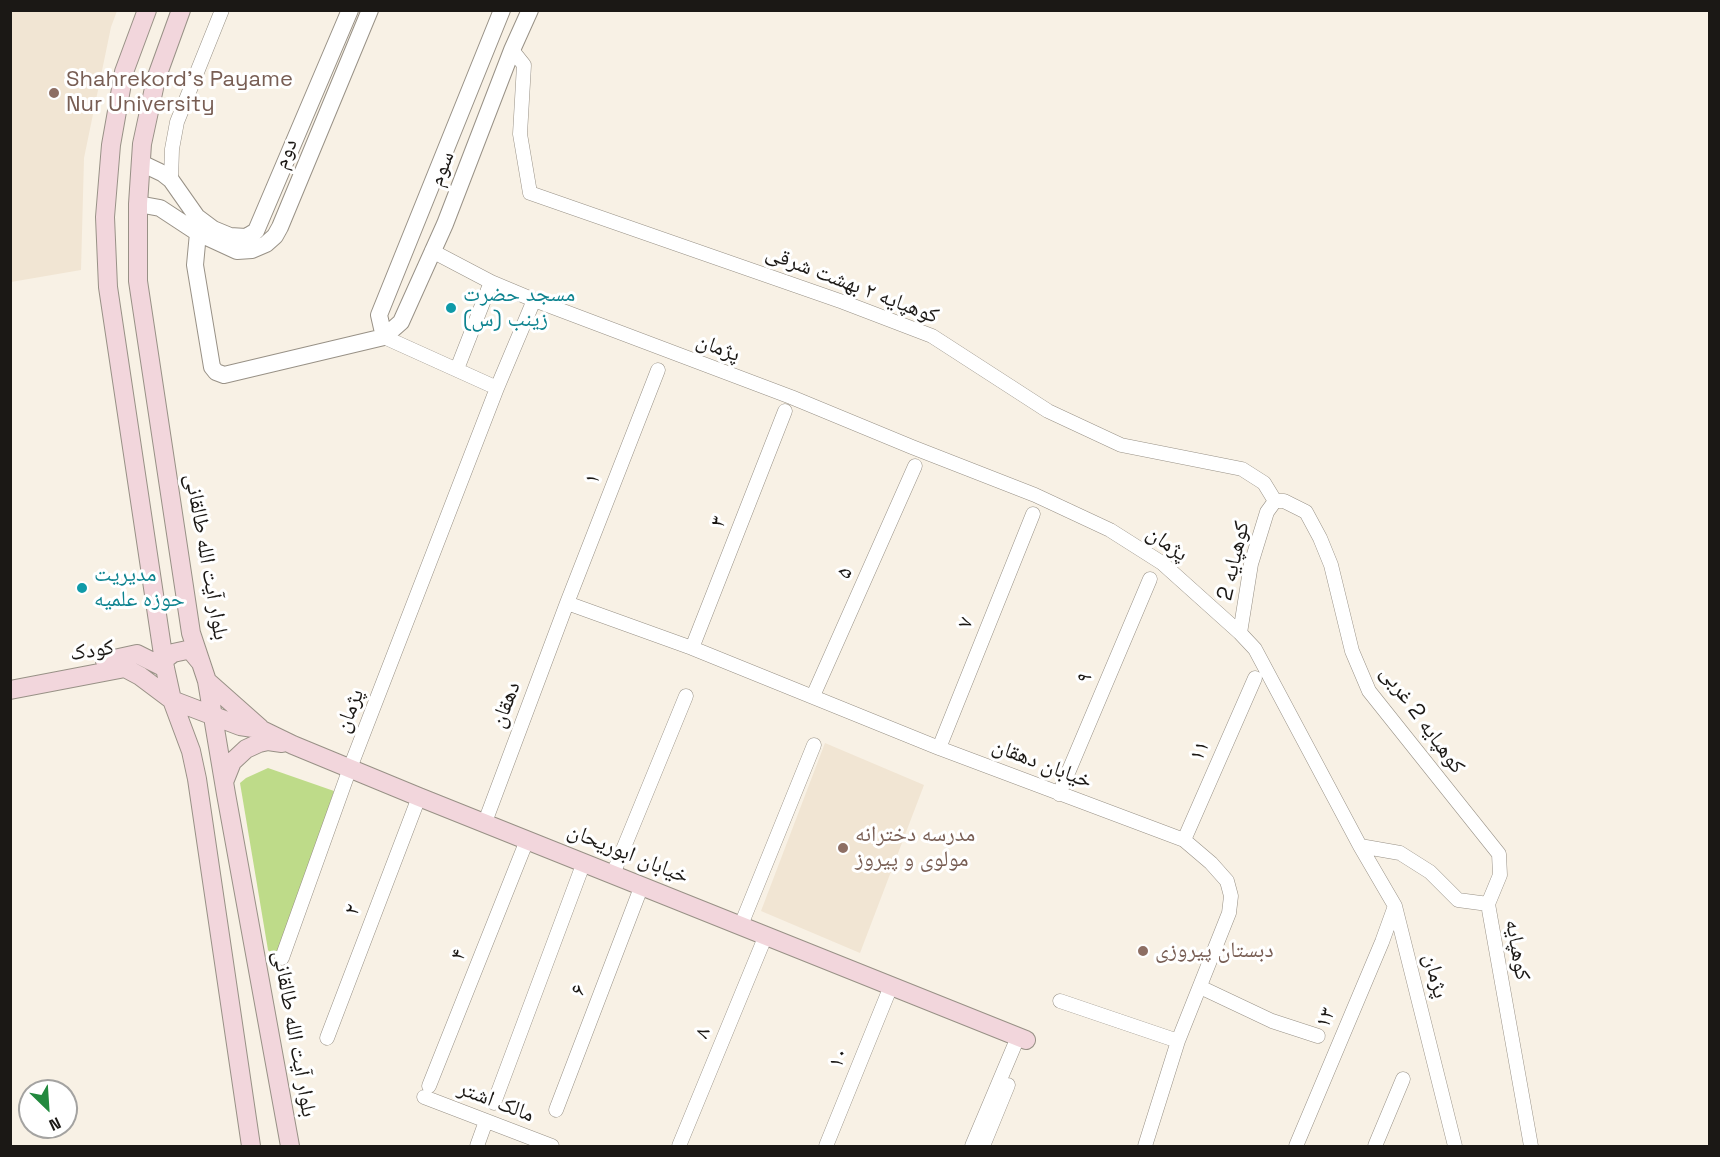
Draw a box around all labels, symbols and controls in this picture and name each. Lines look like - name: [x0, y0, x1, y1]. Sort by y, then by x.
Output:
- place label: Shahrekord's Payame Nur University: [66, 67, 293, 118]
- marker: Shahrekord's Payame Nur University: [47, 86, 61, 100]
- street label: دوم: [268, 135, 304, 173]
- street label: سوم: [423, 148, 461, 190]
- street label: کوهپایه ۲ بهشت شرقی: [762, 240, 942, 330]
- place label: مسجد حضرت زینب (س): [463, 282, 575, 334]
- marker: مسجد حضرت زینب (س): [444, 301, 458, 315]
- street label: پژمان: [692, 328, 744, 368]
- street label: ۱: [579, 470, 607, 488]
- street label: بلوار آیت الله طالقانی: [178, 472, 234, 642]
- street label: ۳: [705, 512, 733, 532]
- street label: کوهپایه 2: [1212, 519, 1256, 603]
- street label: پژمان: [1141, 520, 1193, 568]
- place label: مدیریت حوزه علمیه: [94, 562, 185, 614]
- street label: ۵: [831, 563, 859, 583]
- marker: مدیریت حوزه علمیه: [75, 581, 89, 595]
- street label: ۷: [952, 613, 980, 633]
- street label: کودک: [68, 634, 116, 668]
- street label: کوهپایه 2 غربی: [1374, 661, 1470, 779]
- street label: ۹: [1071, 668, 1099, 688]
- street label: دهقان: [485, 678, 527, 732]
- street label: پژمان: [330, 685, 370, 737]
- street label: خیابان دهقان: [988, 733, 1096, 795]
- street label: ۱۱: [1184, 737, 1216, 765]
- street label: خیابان ابوریحان: [564, 818, 692, 890]
- place label: مدرسه دخترانه مولوی و پیروز: [855, 822, 975, 873]
- marker: مدرسه دخترانه مولوی و پیروز: [836, 841, 850, 855]
- street label: ۲: [339, 901, 367, 919]
- street label: کوهپایه: [1499, 917, 1535, 983]
- place label: دبستان پیروزی: [1155, 938, 1274, 964]
- marker: دبستان پیروزی: [1136, 944, 1150, 958]
- street label: ۴: [445, 945, 473, 965]
- street label: بلوار آیت الله طالقانی: [266, 949, 322, 1119]
- street label: پژمان: [1417, 951, 1453, 1001]
- street label: ۶: [565, 981, 593, 999]
- street label: ۱۳: [1310, 1004, 1342, 1032]
- street label: ۸: [689, 1023, 717, 1043]
- street label: ۱۰: [823, 1044, 855, 1072]
- street label: مالک اشتر: [454, 1075, 538, 1129]
- north arrow: [18, 1079, 78, 1139]
- text: N: [46, 1112, 64, 1136]

